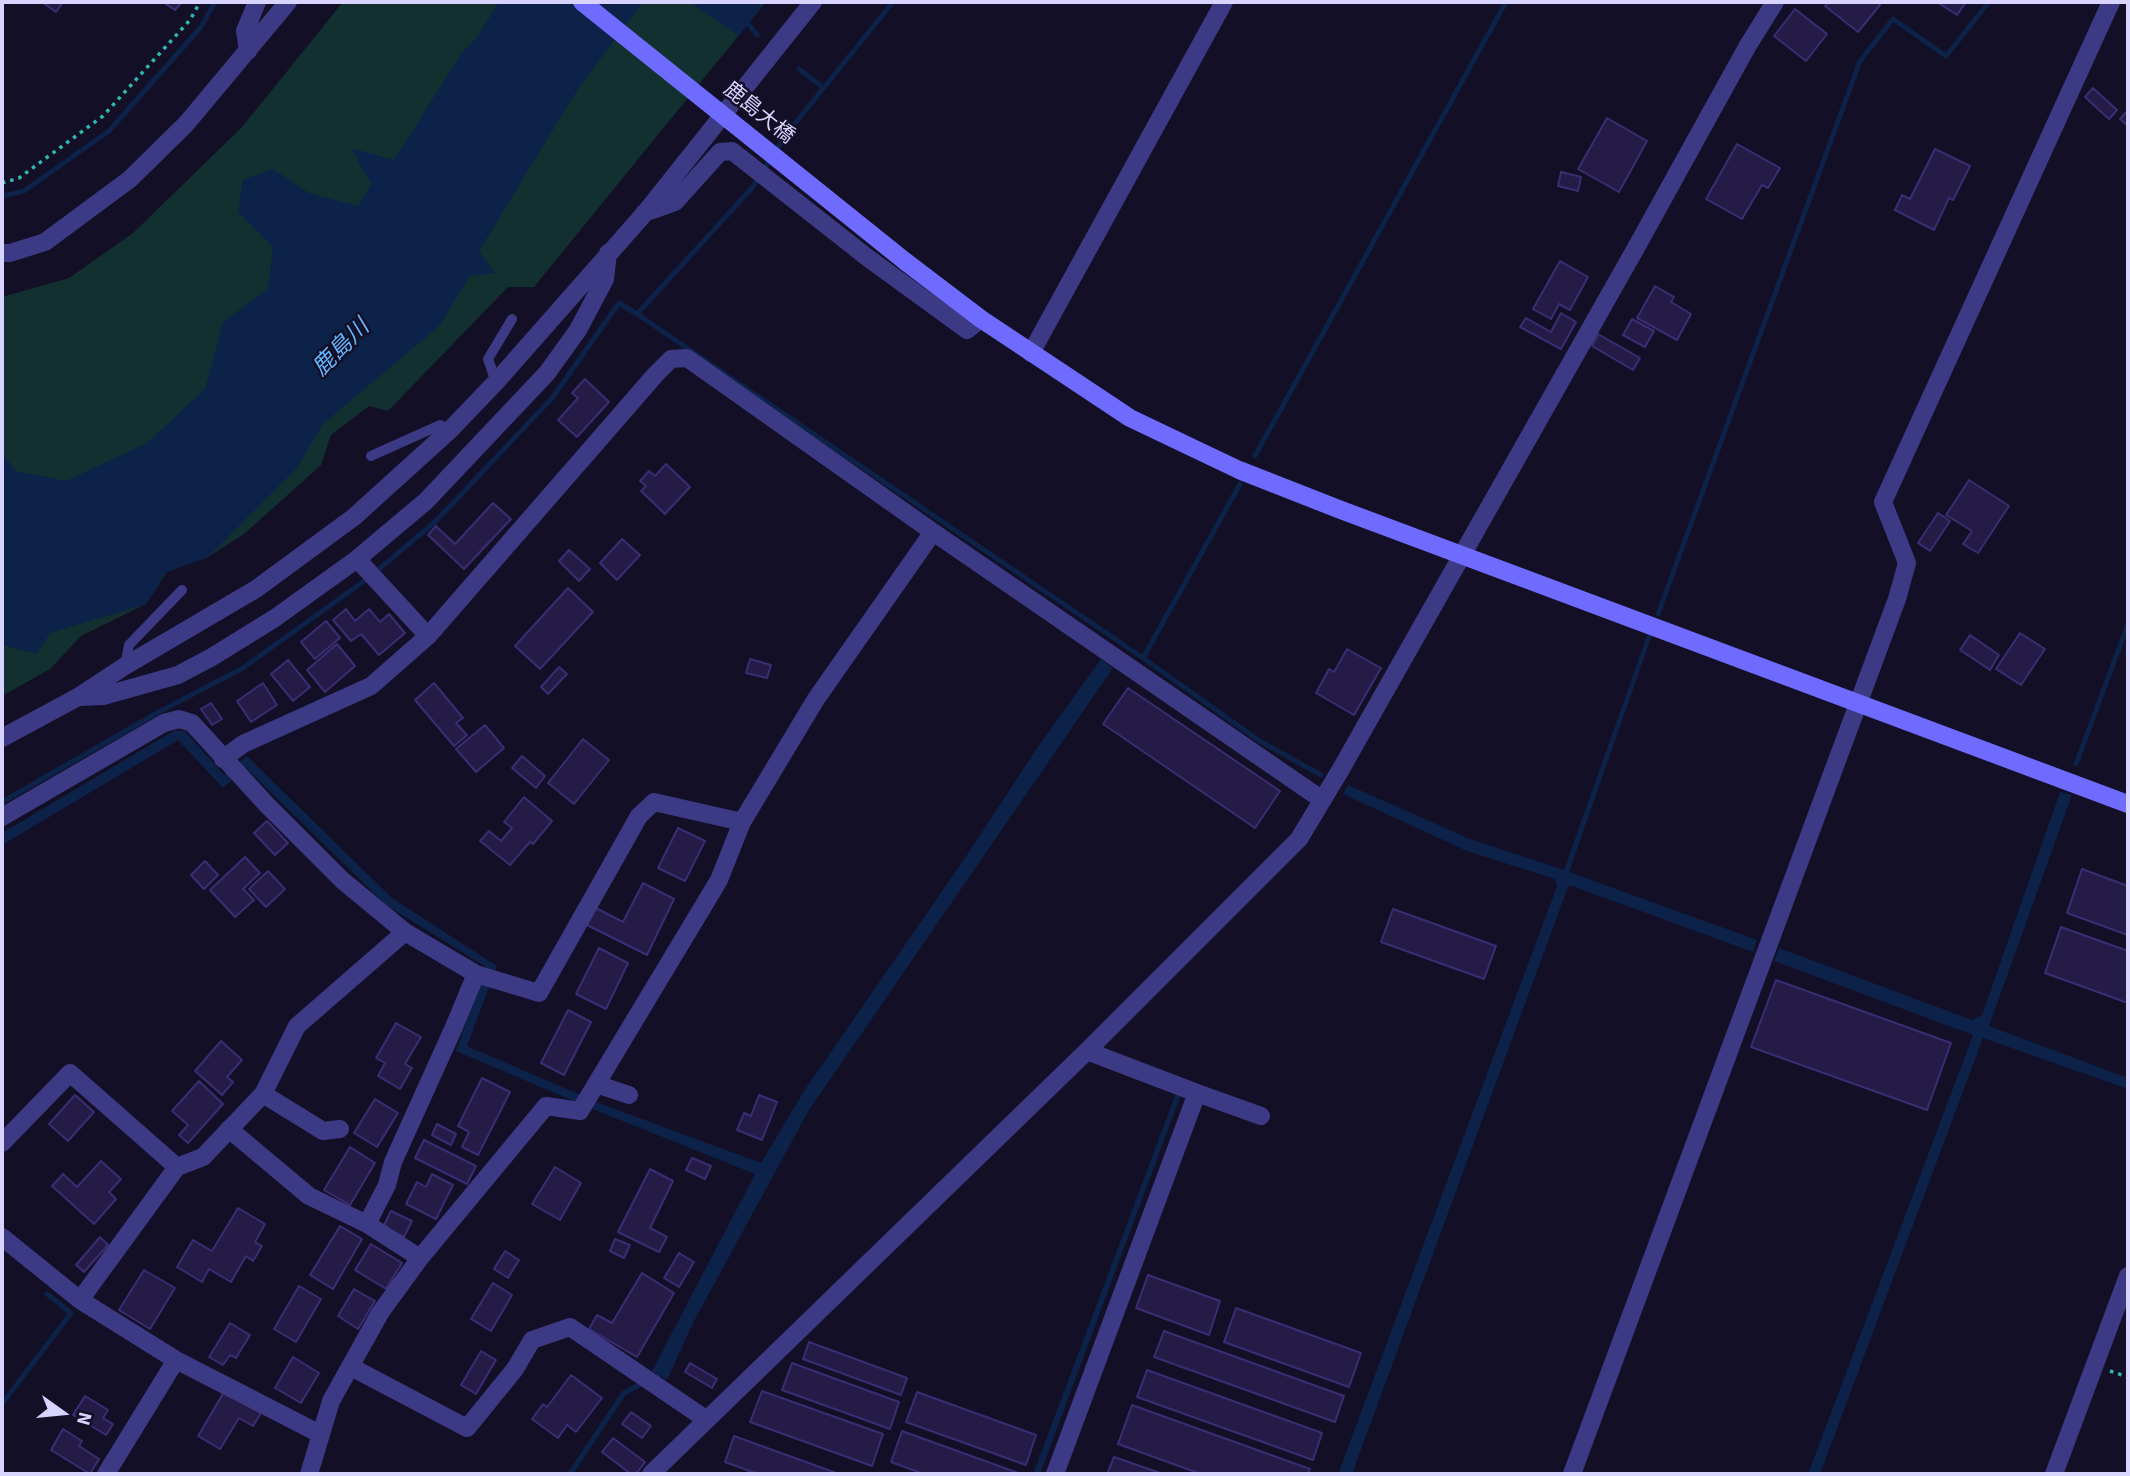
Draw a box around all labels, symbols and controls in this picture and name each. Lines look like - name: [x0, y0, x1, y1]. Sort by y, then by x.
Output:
- street label: 鹿島大橋: [717, 78, 799, 150]
- water label: 鹿島川: [308, 315, 376, 383]
- north arrow: [28, 1378, 98, 1448]
- text: N: [69, 1409, 98, 1428]

